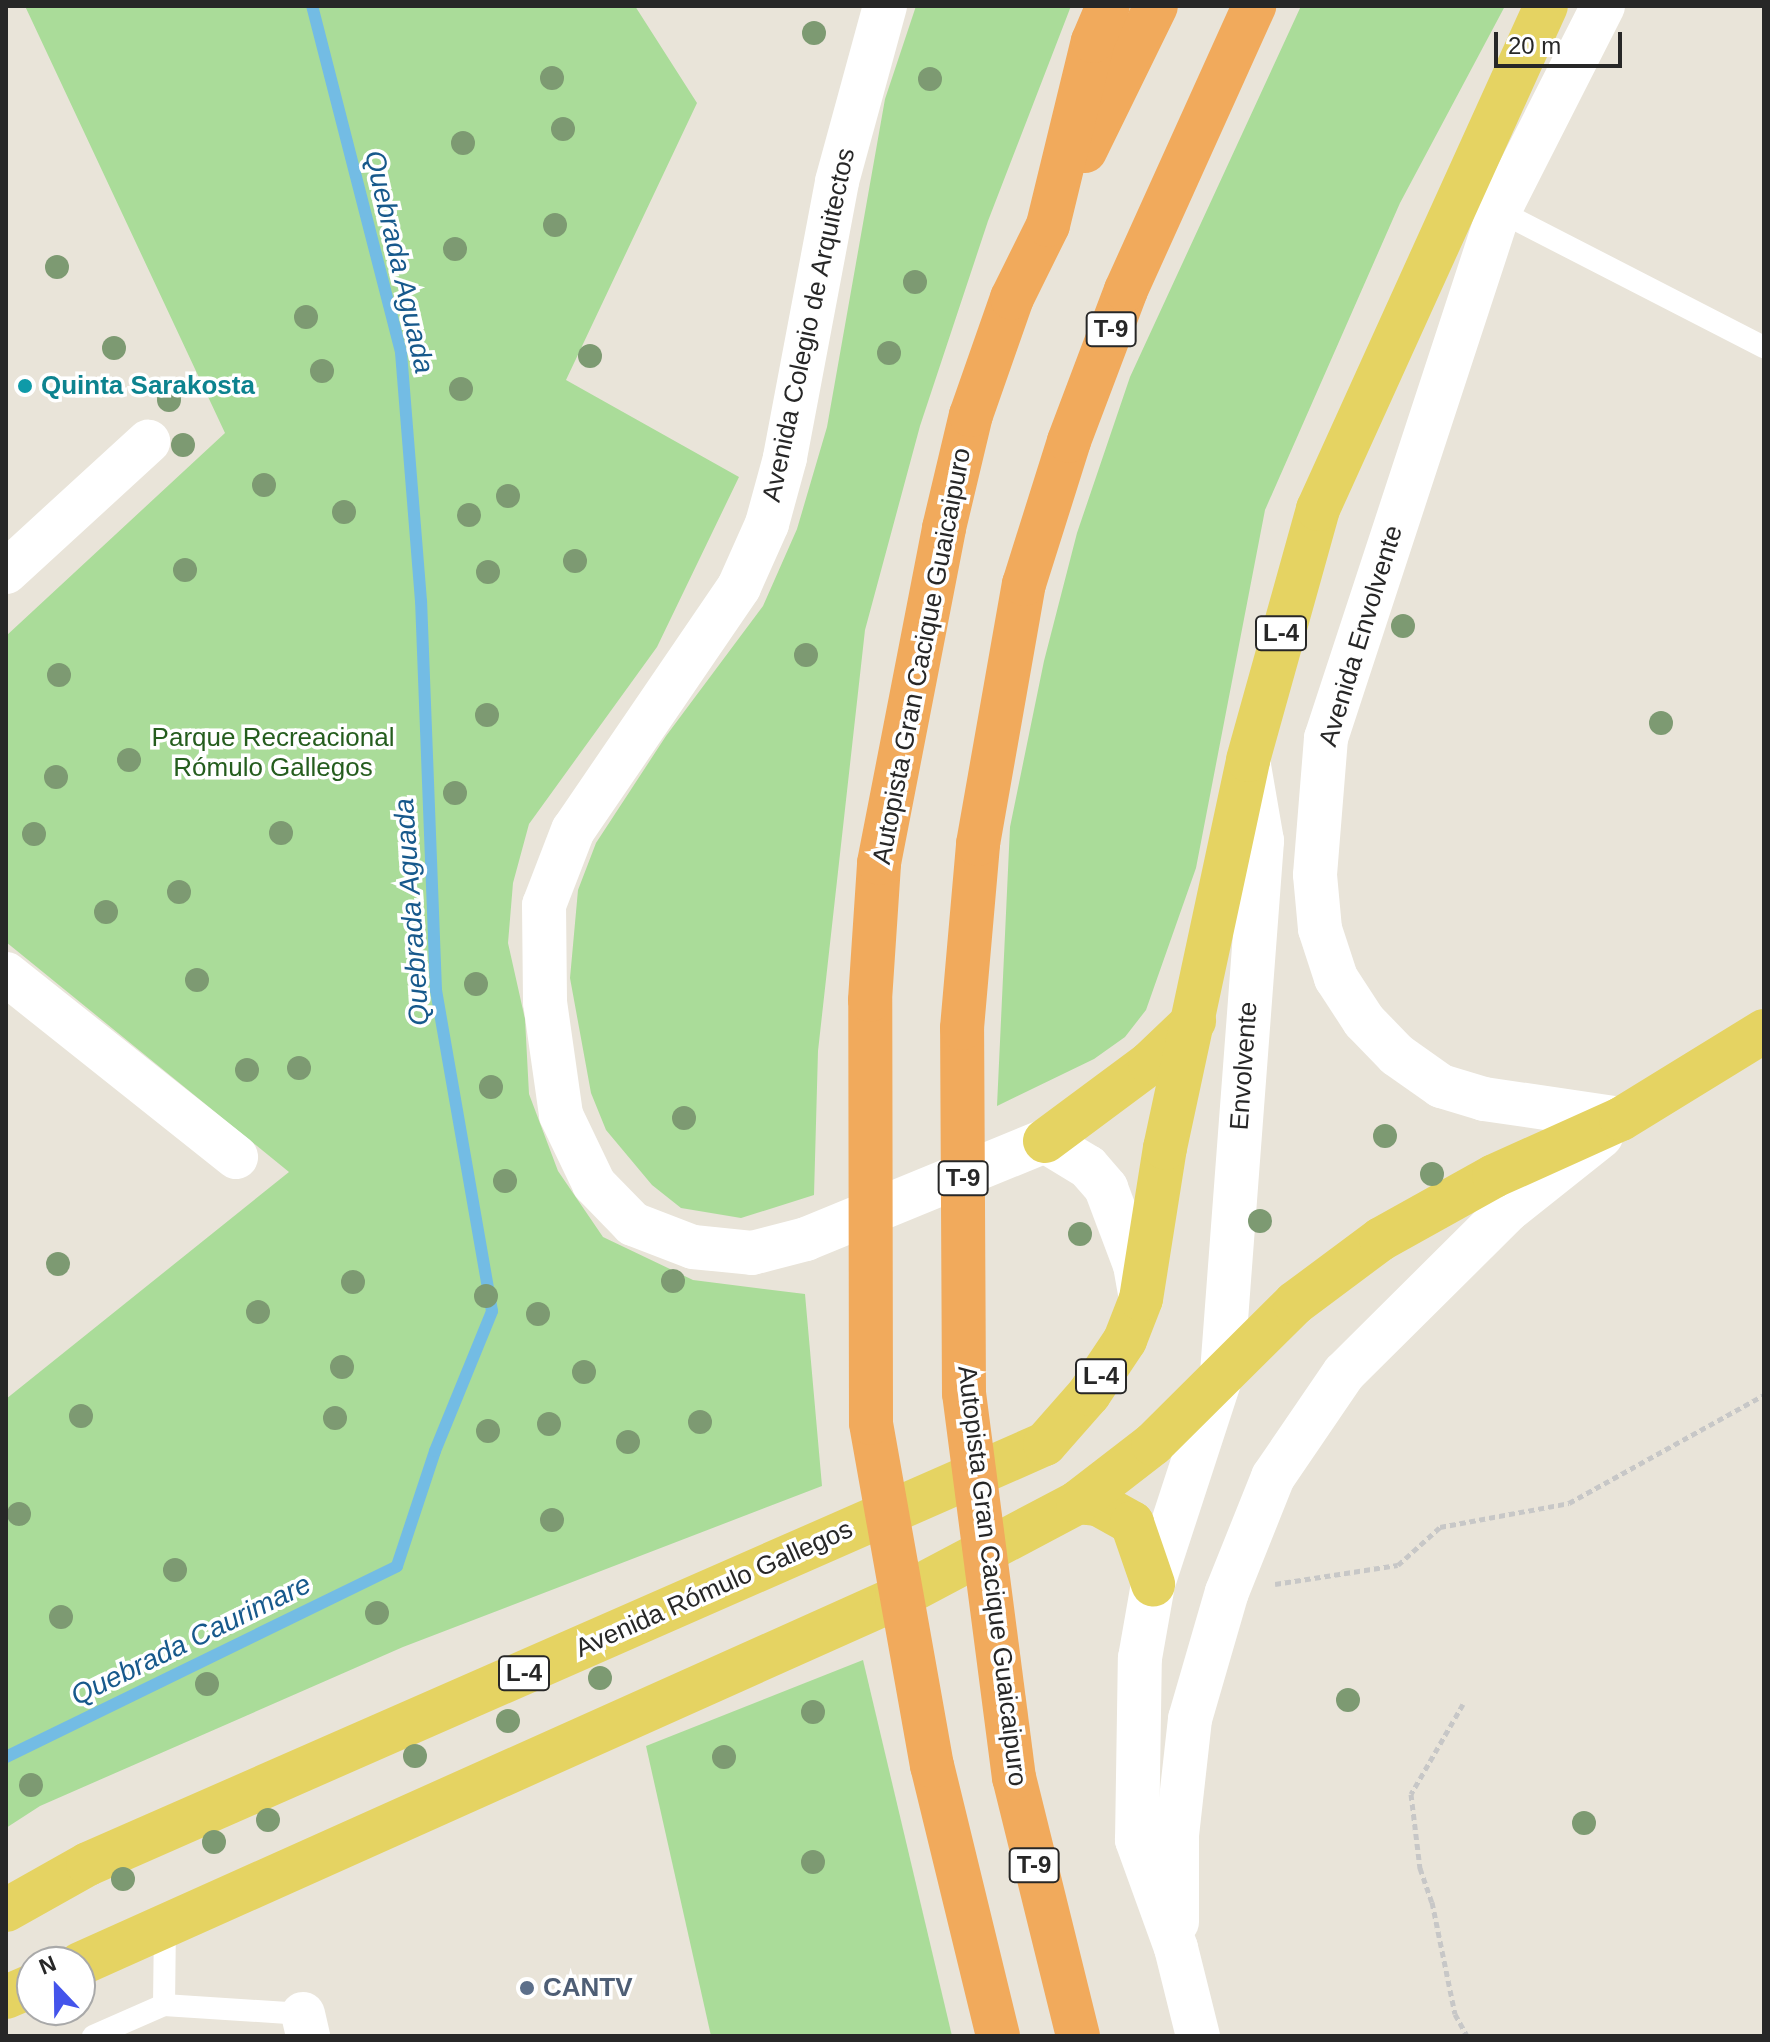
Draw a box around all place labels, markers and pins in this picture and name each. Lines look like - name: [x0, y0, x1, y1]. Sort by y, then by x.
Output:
- place label: Quinta Sarakosta: [41, 370, 255, 402]
- marker: Quinta Sarakosta: [16, 377, 34, 395]
- place label: CANTV: [543, 1972, 633, 2004]
- marker: CANTV: [518, 1979, 536, 1997]

